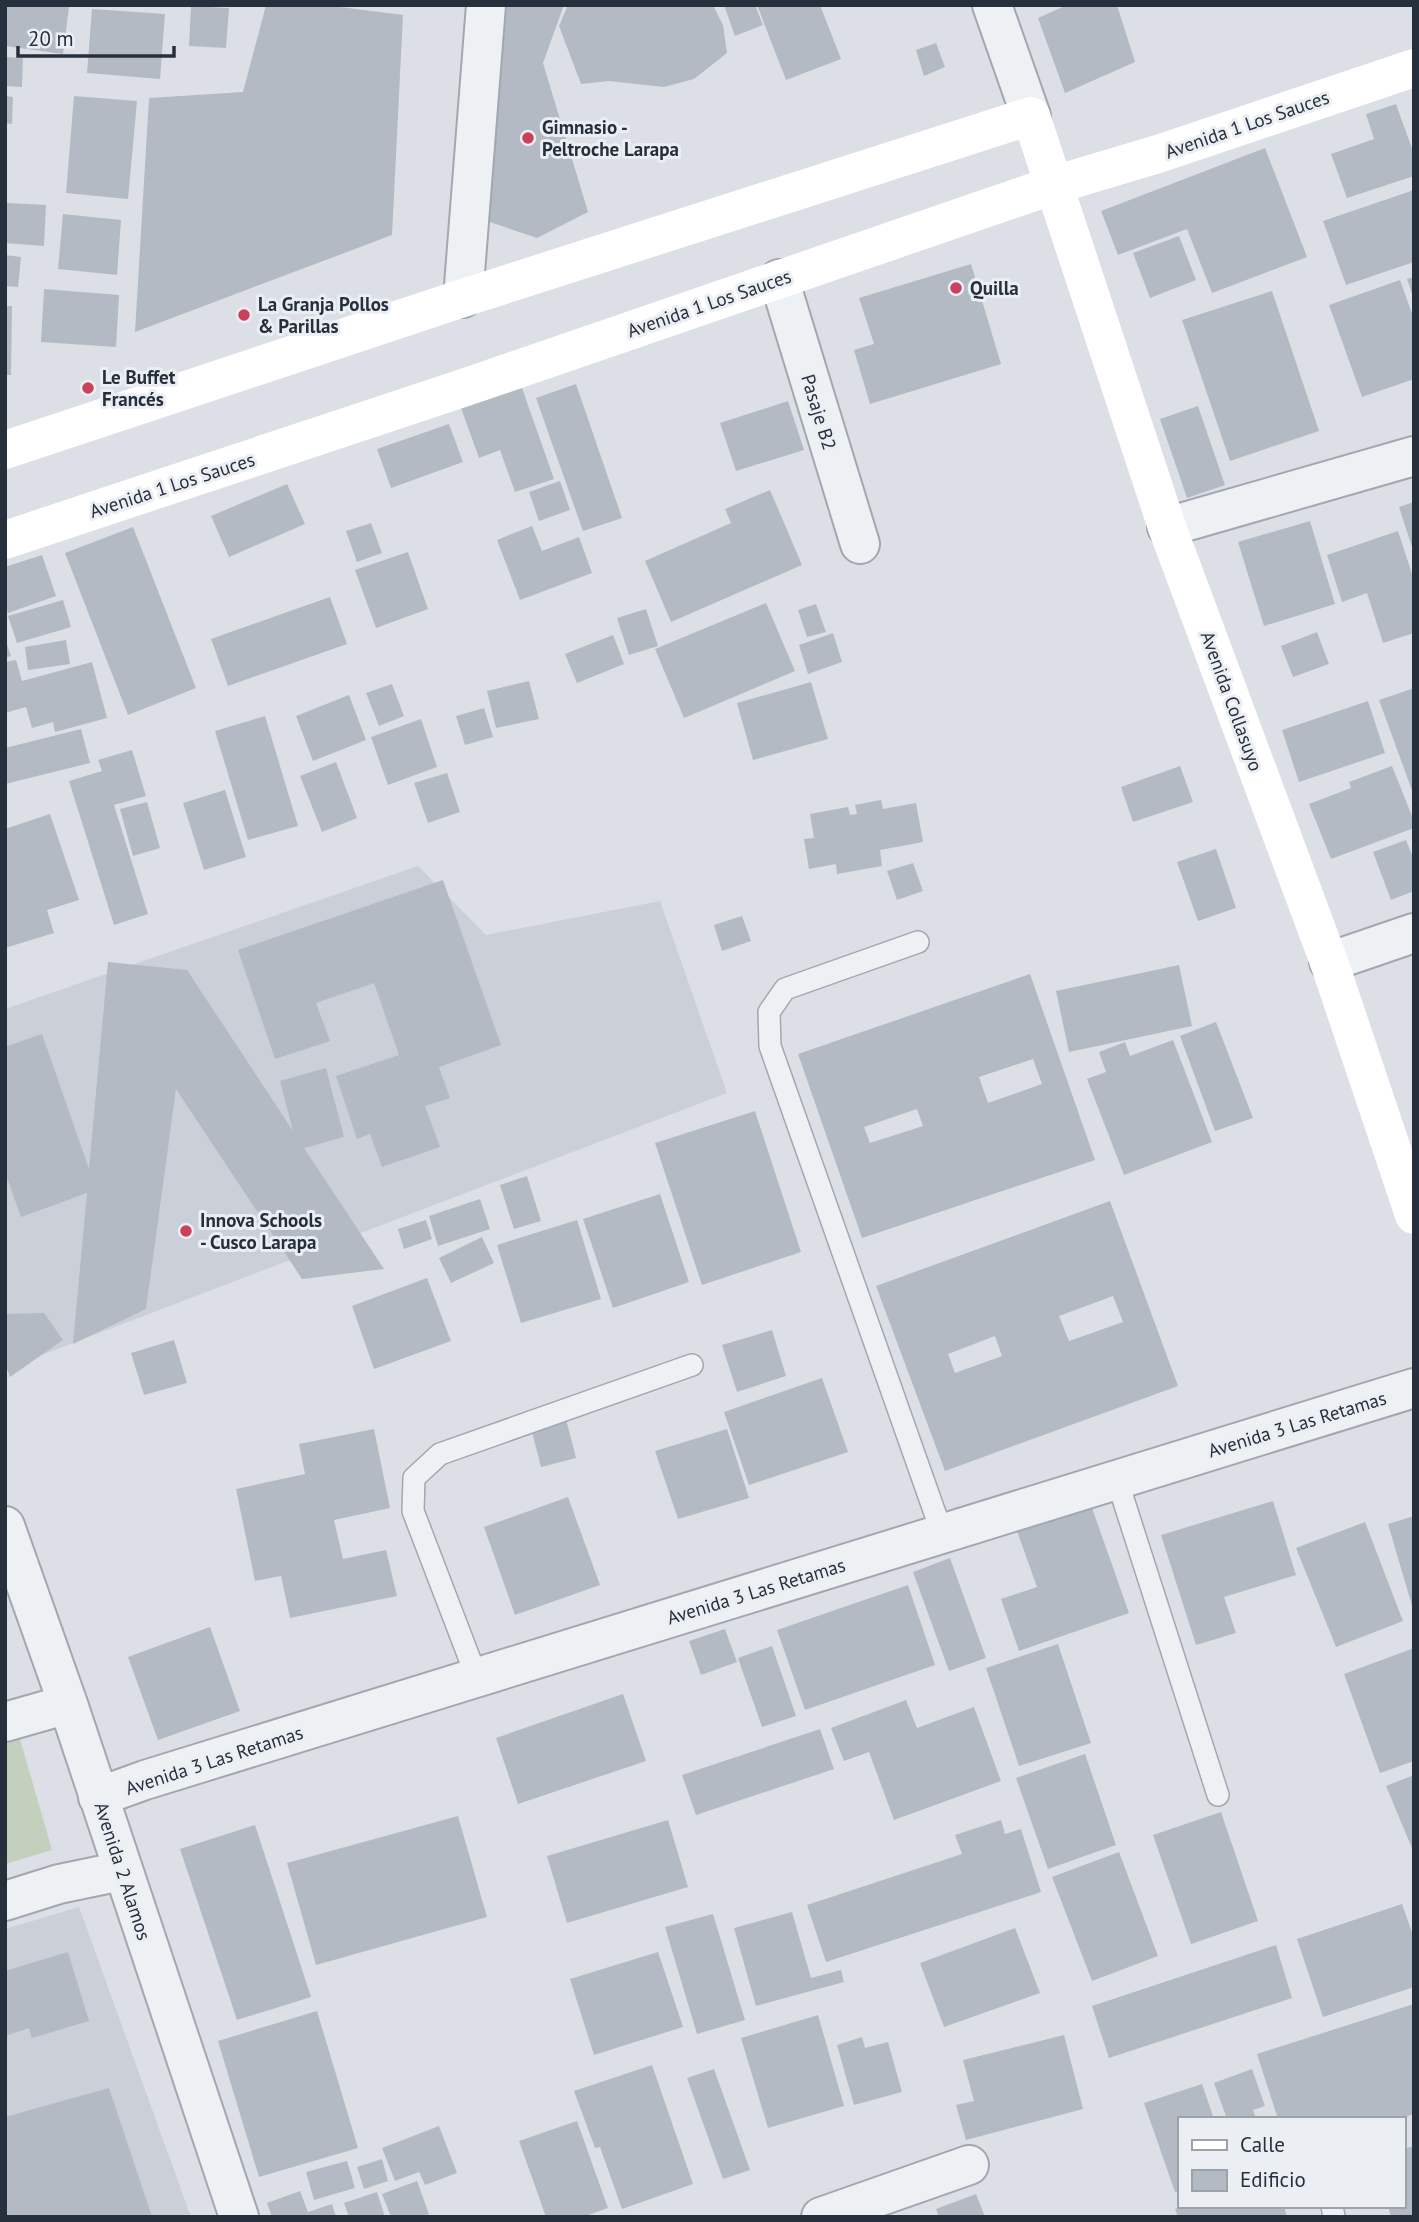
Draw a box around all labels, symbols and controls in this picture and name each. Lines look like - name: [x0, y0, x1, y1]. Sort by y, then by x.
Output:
- scale bar: [18, 14, 173, 58]
- text: 20 m: [28, 25, 74, 52]
- street label: Avenida 1 Los Sauces: [1162, 85, 1332, 163]
- place label: Gimnasio - Peltroche Larapa: [542, 115, 679, 161]
- marker: Gimnasio - Peltroche Larapa: [520, 130, 536, 146]
- street label: Avenida 1 Los Sauces: [624, 264, 794, 342]
- place label: Quilla: [970, 276, 1019, 300]
- marker: Quilla: [948, 280, 964, 296]
- place label: La Granja Pollos & Parillas: [258, 292, 389, 338]
- marker: La Granja Pollos & Parillas: [236, 307, 252, 323]
- place label: Le Buffet Francés: [102, 365, 176, 411]
- street label: Pasaje B2: [796, 371, 842, 453]
- marker: Le Buffet Francés: [80, 380, 96, 396]
- street label: Avenida 1 Los Sauces: [86, 447, 258, 523]
- street label: Avenida Collasuyo: [1196, 628, 1268, 774]
- place label: Innova Schools - Cusco Larapa: [200, 1208, 322, 1254]
- marker: Innova Schools - Cusco Larapa: [178, 1223, 194, 1239]
- street label: Avenida 3 Las Retamas: [1205, 1385, 1389, 1463]
- street label: Avenida 3 Las Retamas: [664, 1552, 848, 1630]
- street label: Avenida 3 Las Retamas: [122, 1720, 306, 1800]
- street label: Avenida 2 Alamos: [89, 1799, 157, 1943]
- legend: [1178, 2117, 1405, 2208]
- text: Calle: [1240, 2131, 1285, 2158]
- text: Edificio: [1240, 2166, 1306, 2193]

